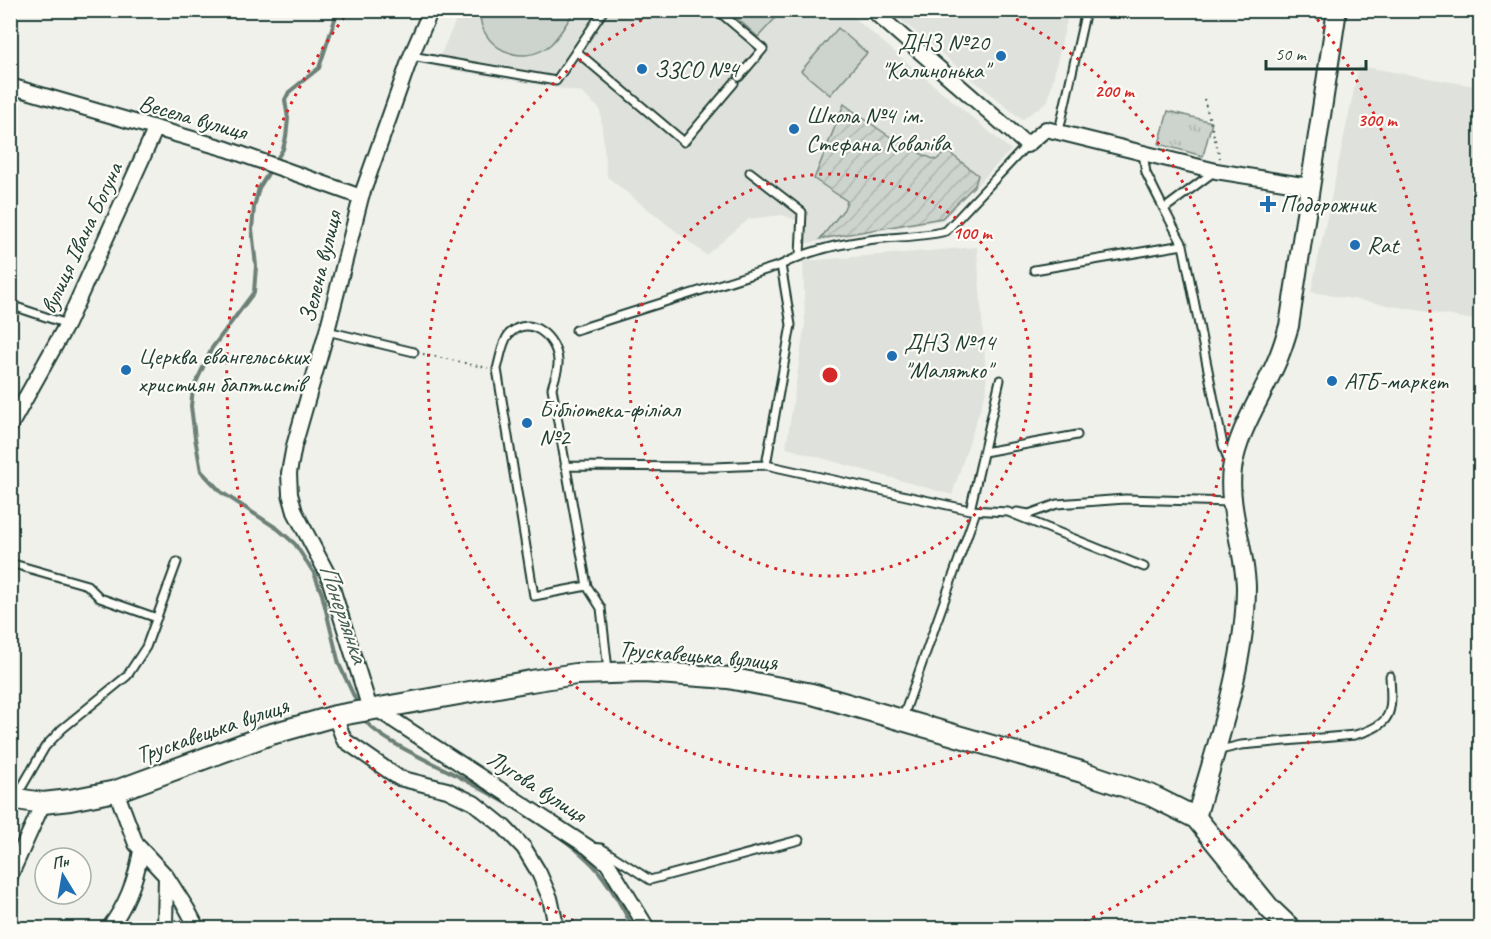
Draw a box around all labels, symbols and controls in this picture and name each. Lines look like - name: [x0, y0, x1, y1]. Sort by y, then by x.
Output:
- place label: ДНЗ №20 "Калинонька": [881, 27, 994, 85]
- scale bar: [1266, 33, 1366, 71]
- text: 50 m: [1275, 43, 1308, 65]
- marker: ДНЗ №20 "Калинонька": [994, 49, 1008, 63]
- place label: ЗЗСО №4: [654, 54, 741, 84]
- marker: ЗЗСО №4: [635, 62, 649, 76]
- text: 200 m: [1095, 80, 1135, 102]
- street label: Весела вулиця: [136, 87, 252, 147]
- place label: Школа №4 ім. Стефана Коваліва: [806, 100, 952, 158]
- text: 300 m: [1358, 109, 1398, 131]
- marker: Школа №4 ім. Стефана Коваліва: [787, 122, 801, 136]
- street label: вулиця Івана Богуна: [33, 156, 130, 319]
- place label: Подорожник: [1280, 189, 1378, 219]
- marker: Подорожник: [1261, 197, 1275, 211]
- street label: Зелена вулиця: [292, 206, 349, 326]
- text: 100 m: [953, 222, 993, 244]
- place label: Rat: [1367, 230, 1400, 260]
- marker: Rat: [1348, 238, 1362, 252]
- place label: ДНЗ №14 "Малятко": [904, 327, 997, 385]
- place label: Церква євангельських християн баптистів: [138, 341, 311, 399]
- marker: ДНЗ №14 "Малятко": [885, 349, 899, 363]
- marker: Церква євангельських християн баптистів: [119, 363, 133, 377]
- centre of rings: [820, 365, 840, 385]
- place label: АТБ-маркет: [1344, 366, 1449, 396]
- marker: АТБ-маркет: [1325, 374, 1339, 388]
- place label: Бібліотека-філіал №2: [539, 394, 681, 452]
- marker: Бібліотека-філіал №2: [520, 416, 534, 430]
- water label: Понерлянка: [312, 559, 377, 669]
- street label: Трускавецька вулиця: [617, 633, 780, 677]
- street label: Трускавецька вулиця: [132, 689, 293, 770]
- street label: Лугова вулиця: [482, 743, 594, 830]
- north arrow: [33, 846, 93, 906]
- text: Пн: [50, 851, 71, 874]

